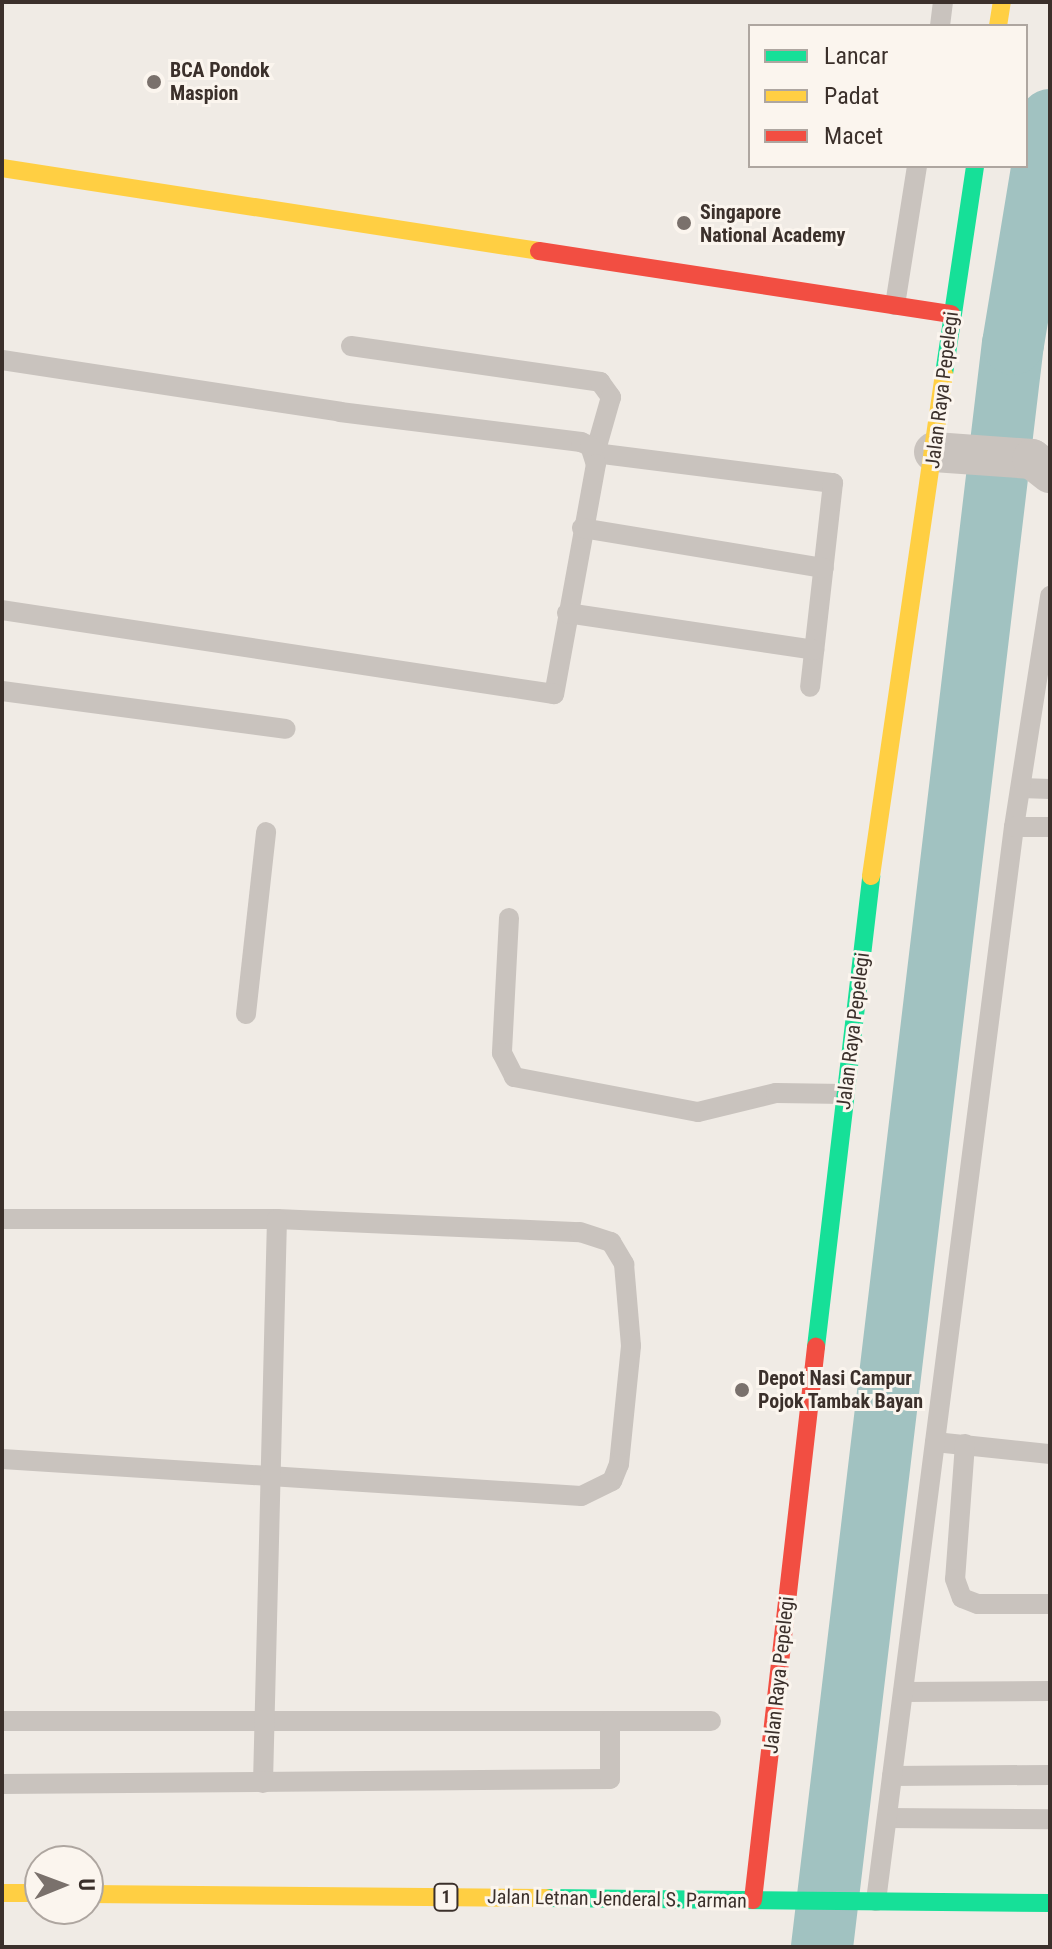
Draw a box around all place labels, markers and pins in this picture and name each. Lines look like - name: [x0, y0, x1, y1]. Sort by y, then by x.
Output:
- place label: BCA Pondok Maspion: [170, 58, 270, 105]
- marker: BCA Pondok Maspion: [145, 73, 163, 91]
- place label: Singapore National Academy: [700, 200, 845, 247]
- marker: Singapore National Academy: [675, 214, 693, 232]
- place label: Depot Nasi Campur Pojok Tambak Bayan: [758, 1366, 924, 1413]
- marker: Depot Nasi Campur Pojok Tambak Bayan: [733, 1381, 751, 1399]

